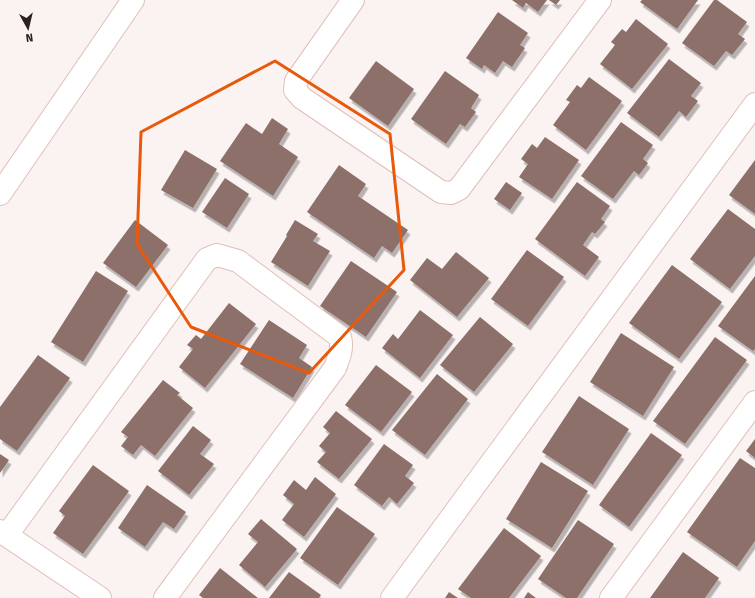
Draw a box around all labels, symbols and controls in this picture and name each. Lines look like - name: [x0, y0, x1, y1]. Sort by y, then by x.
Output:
- north arrow: [8, 8, 48, 48]
- text: N: [25, 30, 34, 44]

